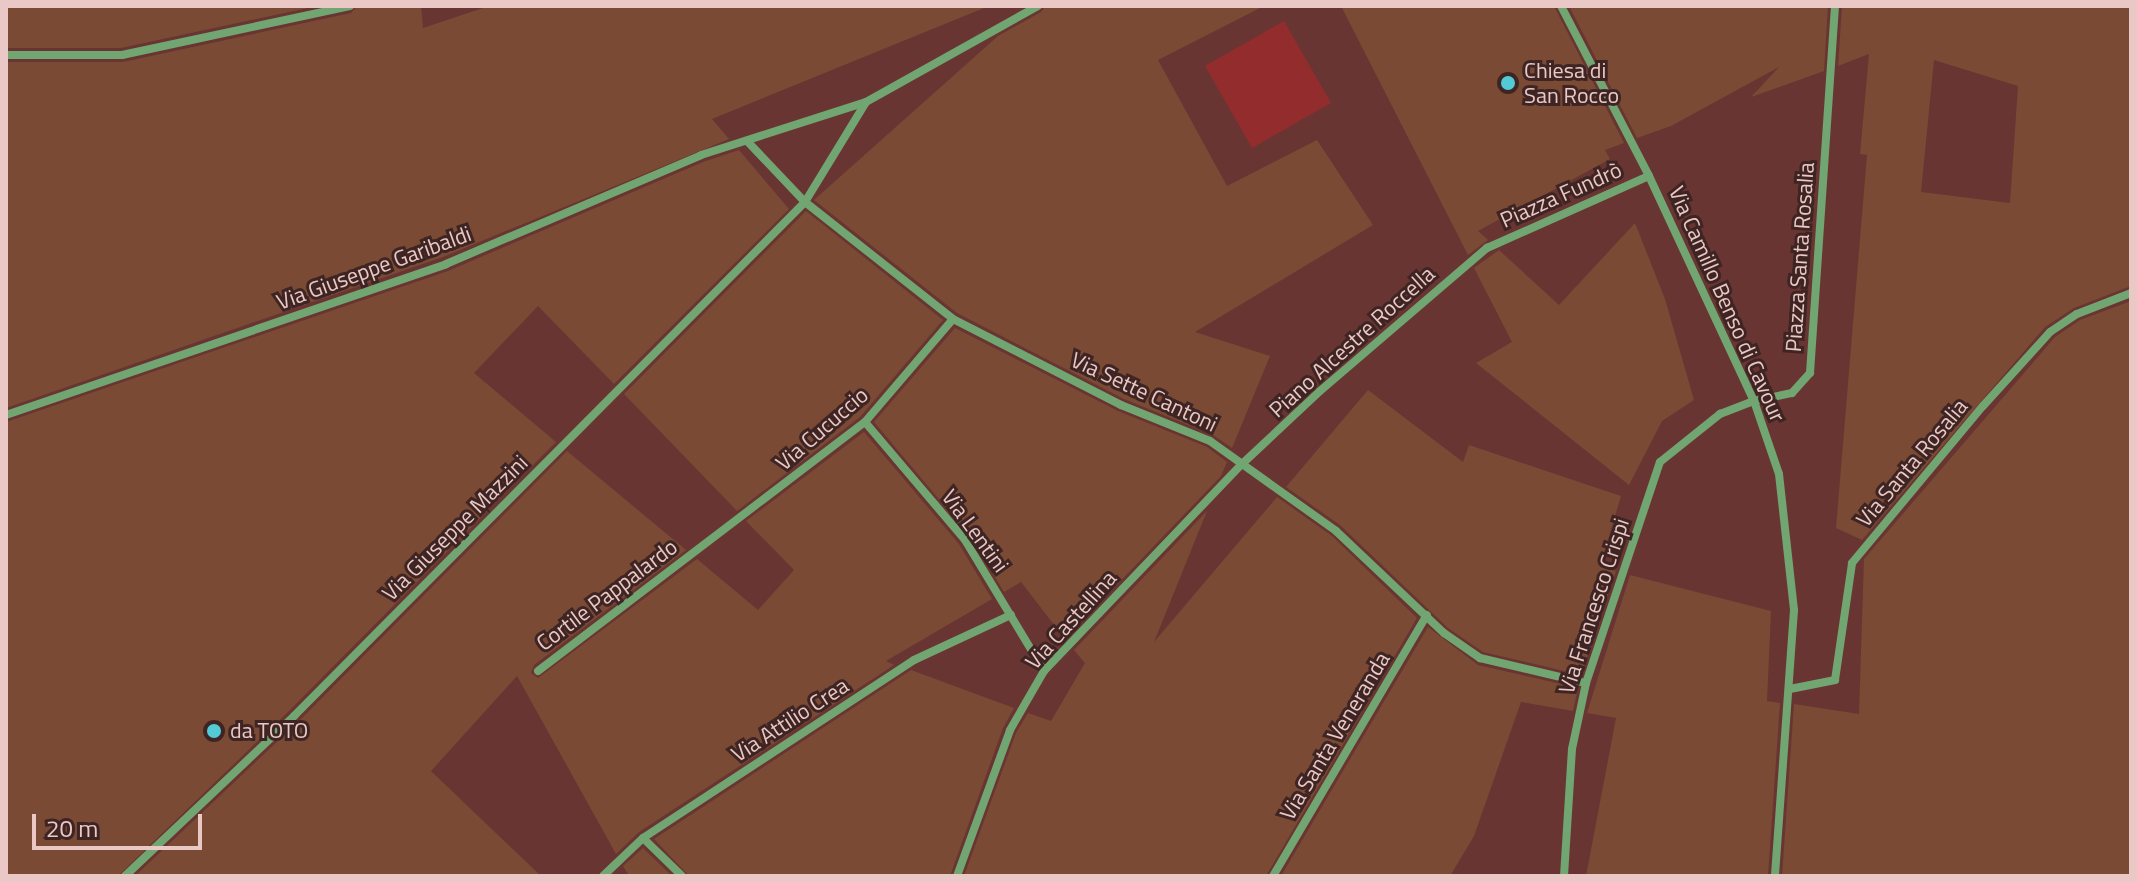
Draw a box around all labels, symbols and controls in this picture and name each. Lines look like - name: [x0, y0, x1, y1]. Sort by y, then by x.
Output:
- place label: Chiesa di San Rocco: [1524, 57, 1619, 108]
- marker: Chiesa di San Rocco: [1499, 74, 1517, 92]
- street label: Piazza Fundrò: [1496, 156, 1626, 234]
- street label: Piazza Santa Rosalia: [1780, 161, 1820, 353]
- street label: Via Camillo Benso di Cavour: [1663, 182, 1791, 426]
- street label: Via Giuseppe Garibaldi: [273, 221, 475, 315]
- street label: Piano Alcestre Roccella: [1264, 261, 1440, 423]
- street label: Via Sette Cantoni: [1067, 347, 1221, 437]
- street label: Via Cucuccio: [770, 382, 874, 476]
- street label: Via Santa Rosalia: [1851, 394, 1973, 532]
- street label: Via Giuseppe Mazzini: [377, 450, 533, 606]
- street label: Via Lentini: [936, 484, 1014, 578]
- street label: Via Francesco Crispi: [1553, 515, 1635, 697]
- street label: Cortile Pappalardo: [531, 533, 683, 657]
- street label: Via Castellina: [1020, 565, 1122, 675]
- street label: Via Santa Veneranda: [1274, 647, 1396, 825]
- street label: Via Attilio Crea: [726, 672, 854, 768]
- place label: da TOTO: [230, 718, 308, 744]
- marker: da TOTO: [205, 722, 223, 740]
- scale bar: [36, 798, 206, 848]
- text: 20 m: [46, 810, 98, 846]

